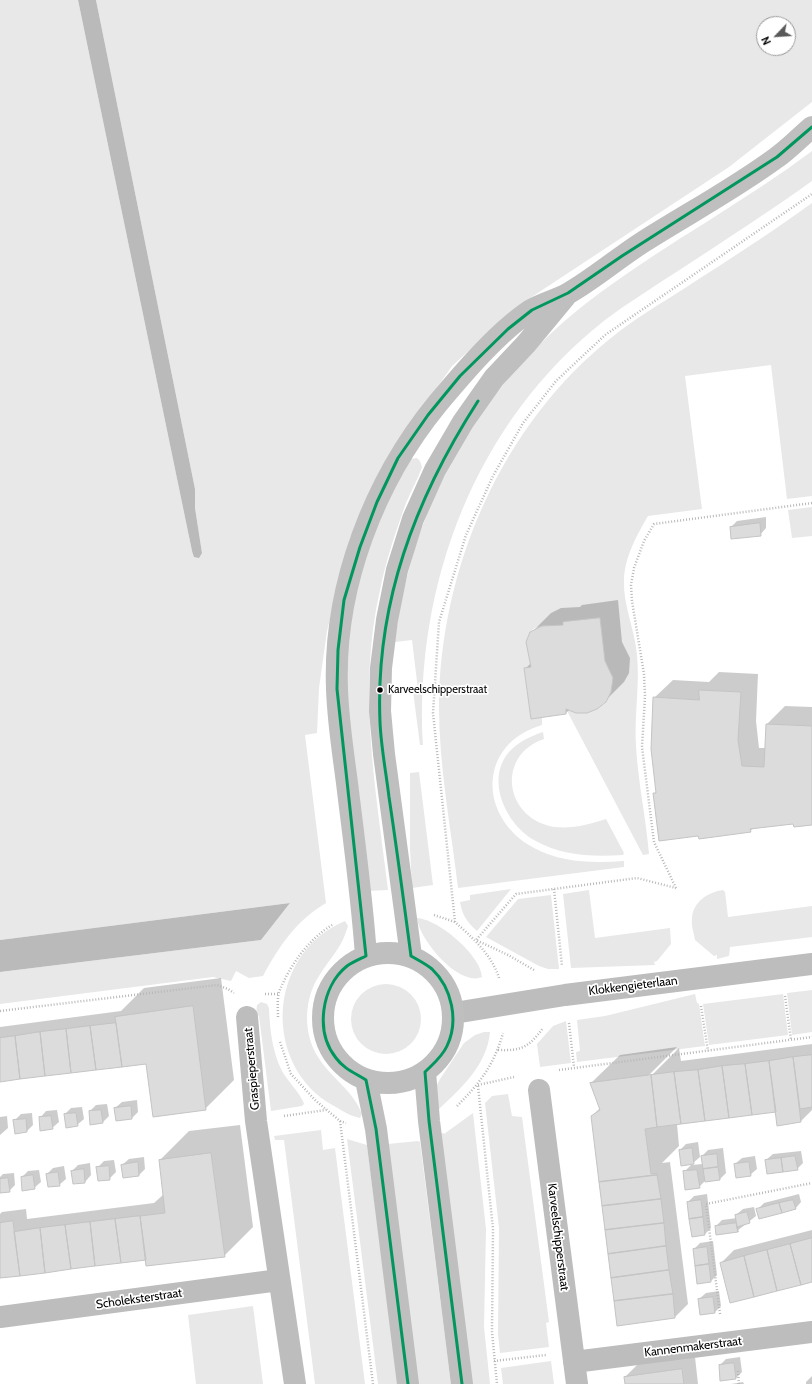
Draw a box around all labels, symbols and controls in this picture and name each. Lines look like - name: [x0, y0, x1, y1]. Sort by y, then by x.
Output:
- north arrow: [756, 16, 796, 56]
- text: N: [758, 34, 774, 47]
- place label: Karveelschipperstraat: [388, 683, 487, 697]
- marker: Karveelschipperstraat: [375, 685, 385, 695]
- street label: Klokkengieterlaan: [588, 973, 678, 999]
- street label: Graspieperstraat: [241, 1027, 263, 1111]
- street label: Karveelschipperstraat: [544, 1182, 572, 1292]
- street label: Scholeksterstraat: [95, 1286, 183, 1312]
- street label: Kannenmakerstraat: [643, 1334, 743, 1360]

